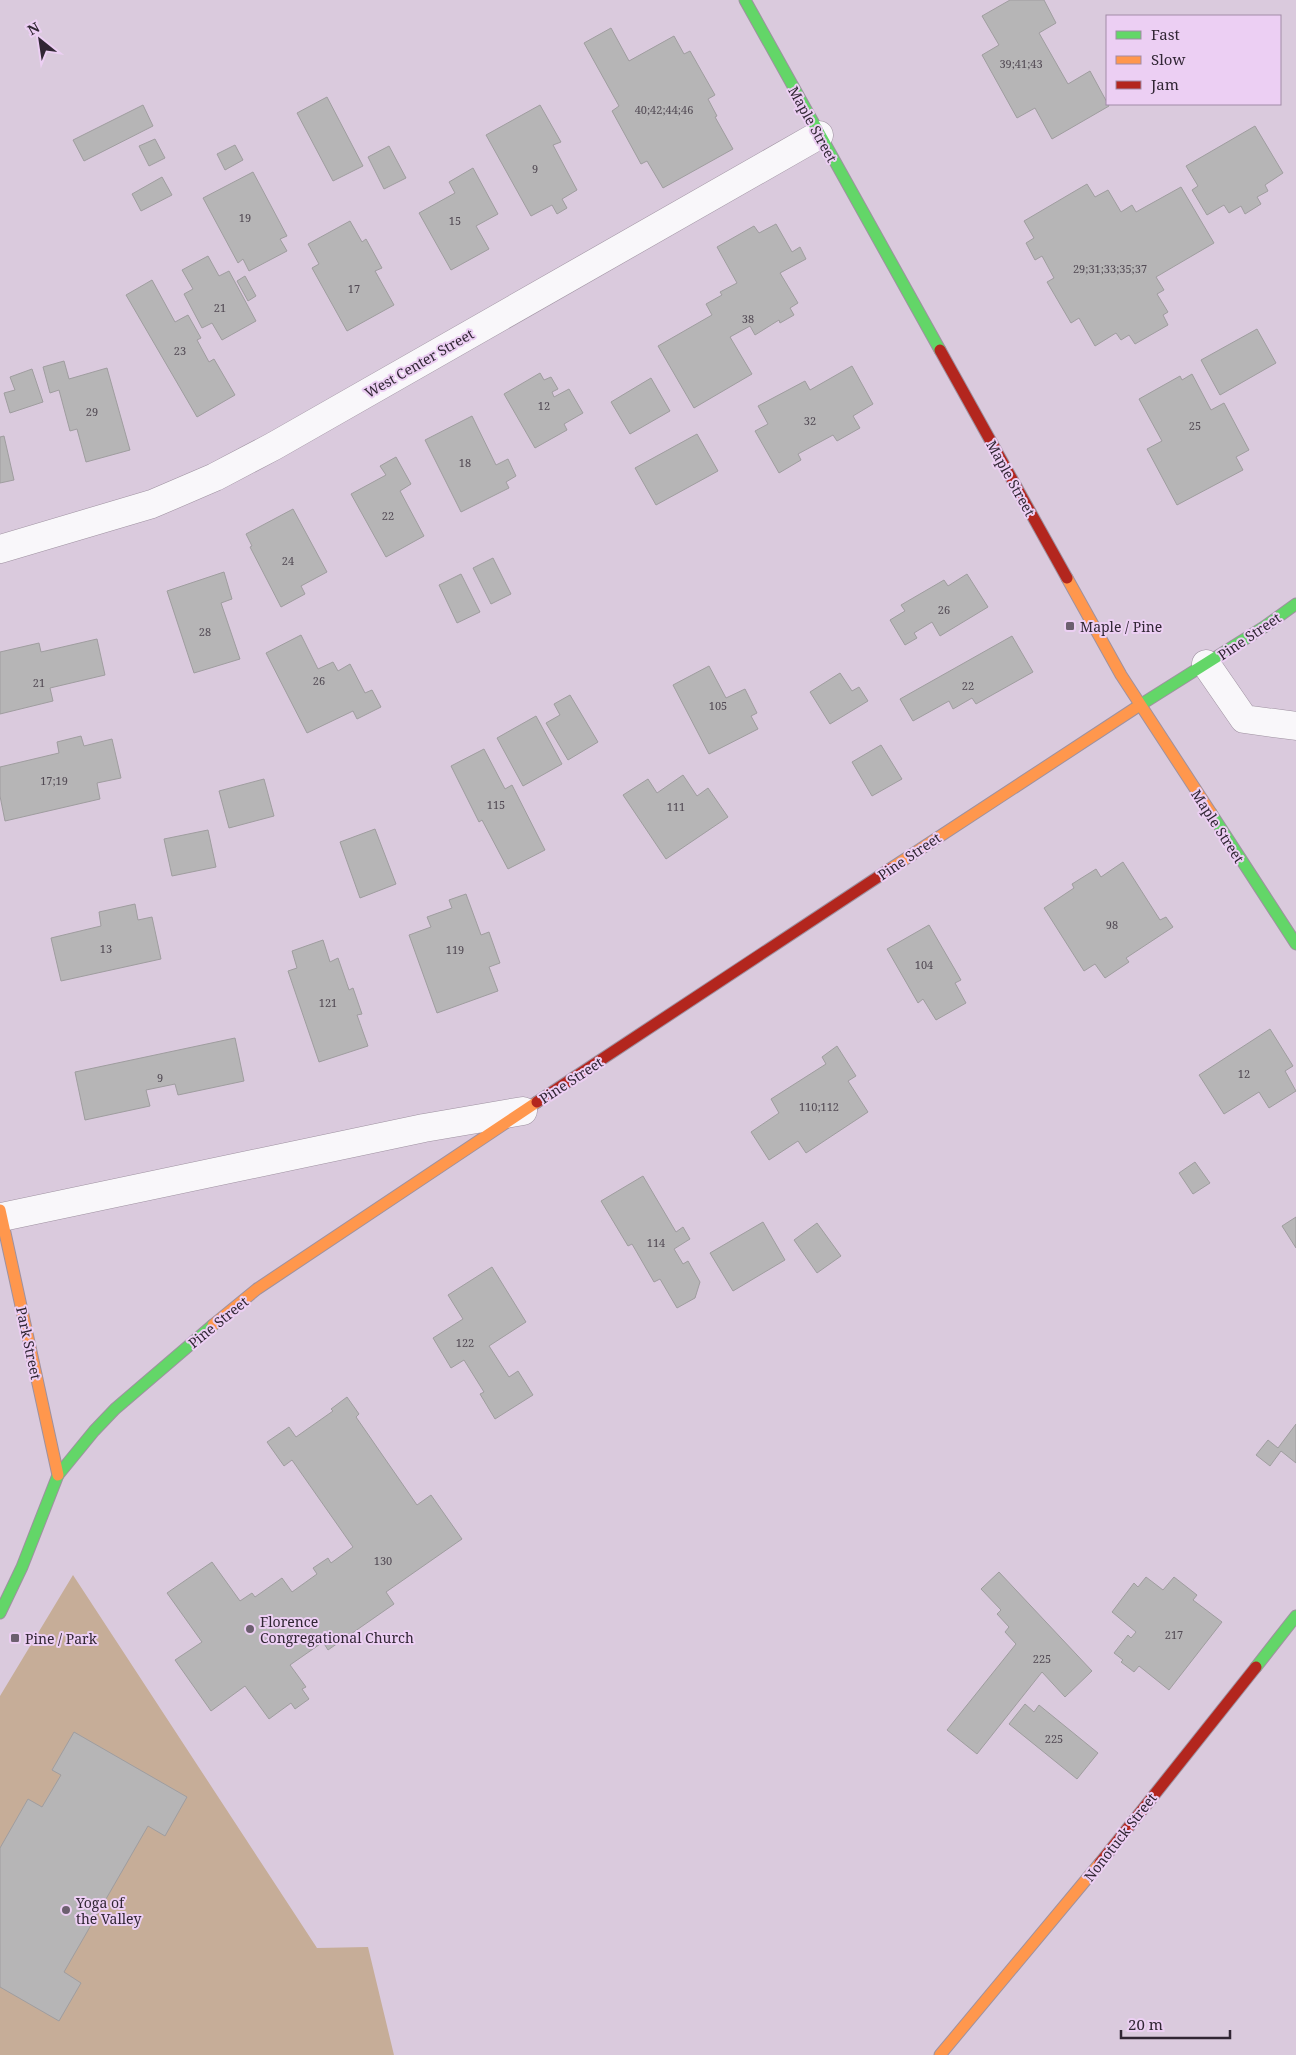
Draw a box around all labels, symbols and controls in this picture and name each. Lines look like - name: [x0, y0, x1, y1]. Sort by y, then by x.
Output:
- north arrow: [15, 15, 65, 65]
- legend: [1106, 15, 1281, 105]
- text: N: [24, 17, 43, 39]
- text: Fast: [1151, 24, 1180, 44]
- text: Slow: [1151, 49, 1185, 69]
- house number: 39;41;43: [999, 56, 1043, 71]
- text: Jam: [1150, 74, 1179, 94]
- street label: Maple Street: [784, 83, 842, 165]
- house number: 40;42;44;46: [635, 102, 693, 117]
- house number: 9: [532, 161, 538, 176]
- house number: 19: [239, 210, 251, 225]
- house number: 15: [449, 213, 461, 228]
- house number: 29;31;33;35;37: [1073, 261, 1147, 276]
- house number: 17: [348, 281, 360, 296]
- house number: 21: [214, 300, 226, 315]
- house number: 38: [742, 311, 754, 326]
- street label: West Center Street: [361, 324, 477, 402]
- house number: 23: [174, 343, 186, 358]
- house number: 12: [538, 398, 550, 413]
- house number: 29: [86, 404, 98, 419]
- house number: 32: [804, 413, 816, 428]
- house number: 25: [1189, 418, 1201, 433]
- street label: Maple Street: [982, 437, 1040, 519]
- house number: 18: [459, 455, 471, 470]
- house number: 22: [382, 508, 394, 523]
- house number: 24: [282, 553, 294, 568]
- house number: 26: [938, 602, 950, 617]
- street label: Pine Street: [1214, 608, 1284, 664]
- place label: Maple / Pine: [1080, 617, 1162, 636]
- marker: Maple / Pine: [1064, 620, 1076, 632]
- house number: 28: [199, 624, 211, 639]
- house number: 26: [313, 673, 325, 688]
- house number: 21: [33, 675, 45, 690]
- house number: 22: [962, 678, 974, 693]
- house number: 105: [709, 698, 727, 713]
- house number: 17;19: [40, 773, 68, 788]
- street label: Maple Street: [1187, 786, 1249, 867]
- house number: 115: [487, 797, 505, 812]
- house number: 111: [667, 799, 685, 814]
- street label: Pine Street: [874, 828, 944, 884]
- house number: 98: [1106, 917, 1118, 932]
- house number: 13: [100, 941, 112, 956]
- house number: 119: [446, 942, 464, 957]
- house number: 104: [915, 957, 933, 972]
- house number: 121: [319, 995, 337, 1010]
- street label: Pine Street: [536, 1052, 606, 1108]
- house number: 12: [1238, 1066, 1250, 1081]
- house number: 9: [157, 1070, 163, 1085]
- house number: 110;112: [799, 1099, 839, 1114]
- house number: 114: [647, 1235, 665, 1250]
- street label: Pine Street: [184, 1292, 252, 1352]
- street label: Park Street: [12, 1305, 46, 1381]
- house number: 122: [456, 1335, 474, 1350]
- house number: 130: [374, 1553, 392, 1568]
- place label: Florence Congregational Church: [260, 1612, 414, 1647]
- marker: Florence Congregational Church: [244, 1623, 256, 1635]
- house number: 217: [1165, 1627, 1183, 1642]
- place label: Pine / Park: [25, 1629, 98, 1648]
- marker: Pine / Park: [9, 1632, 21, 1644]
- house number: 225: [1033, 1651, 1051, 1666]
- house number: 225: [1045, 1731, 1063, 1746]
- street label: Nonotuck Street: [1079, 1789, 1161, 1885]
- place label: Yoga of the Valley: [75, 1893, 142, 1928]
- marker: Yoga of the Valley: [60, 1904, 72, 1916]
- scale bar: [1121, 2008, 1230, 2040]
- text: 20 m: [1128, 2014, 1163, 2034]

